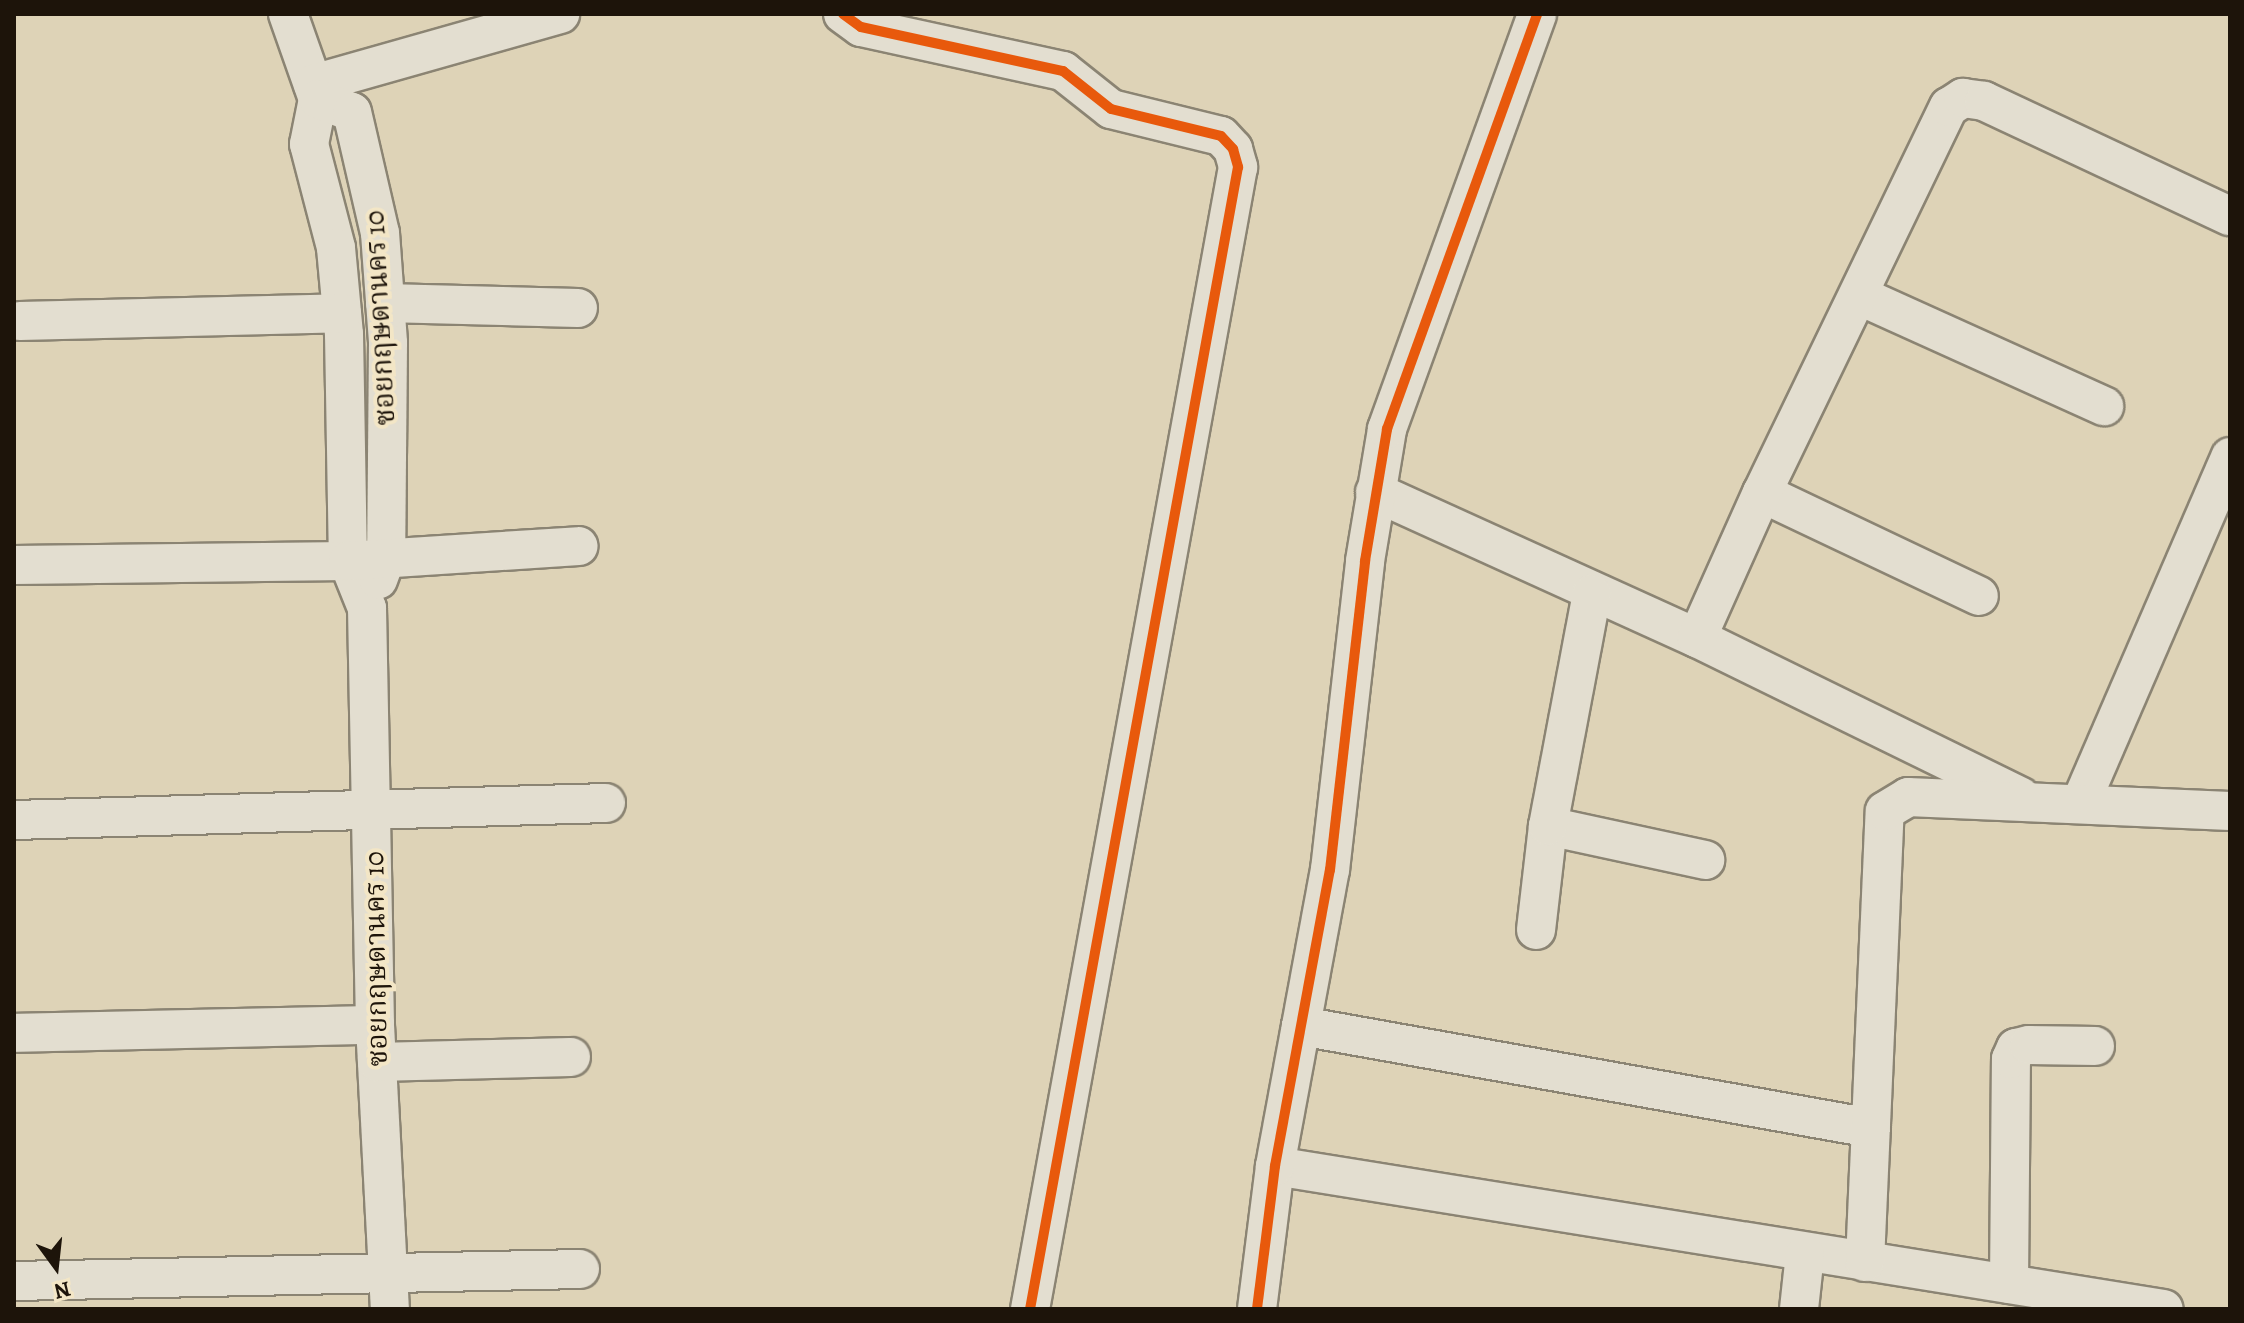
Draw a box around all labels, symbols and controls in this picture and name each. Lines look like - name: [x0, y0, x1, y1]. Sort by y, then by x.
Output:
- street label: ซอยกฤษดานคร 10: [358, 210, 402, 426]
- street label: ซอยกฤษดานคร 10: [357, 851, 395, 1067]
- north arrow: [16, 1227, 96, 1307]
- text: N: [51, 1274, 74, 1307]

